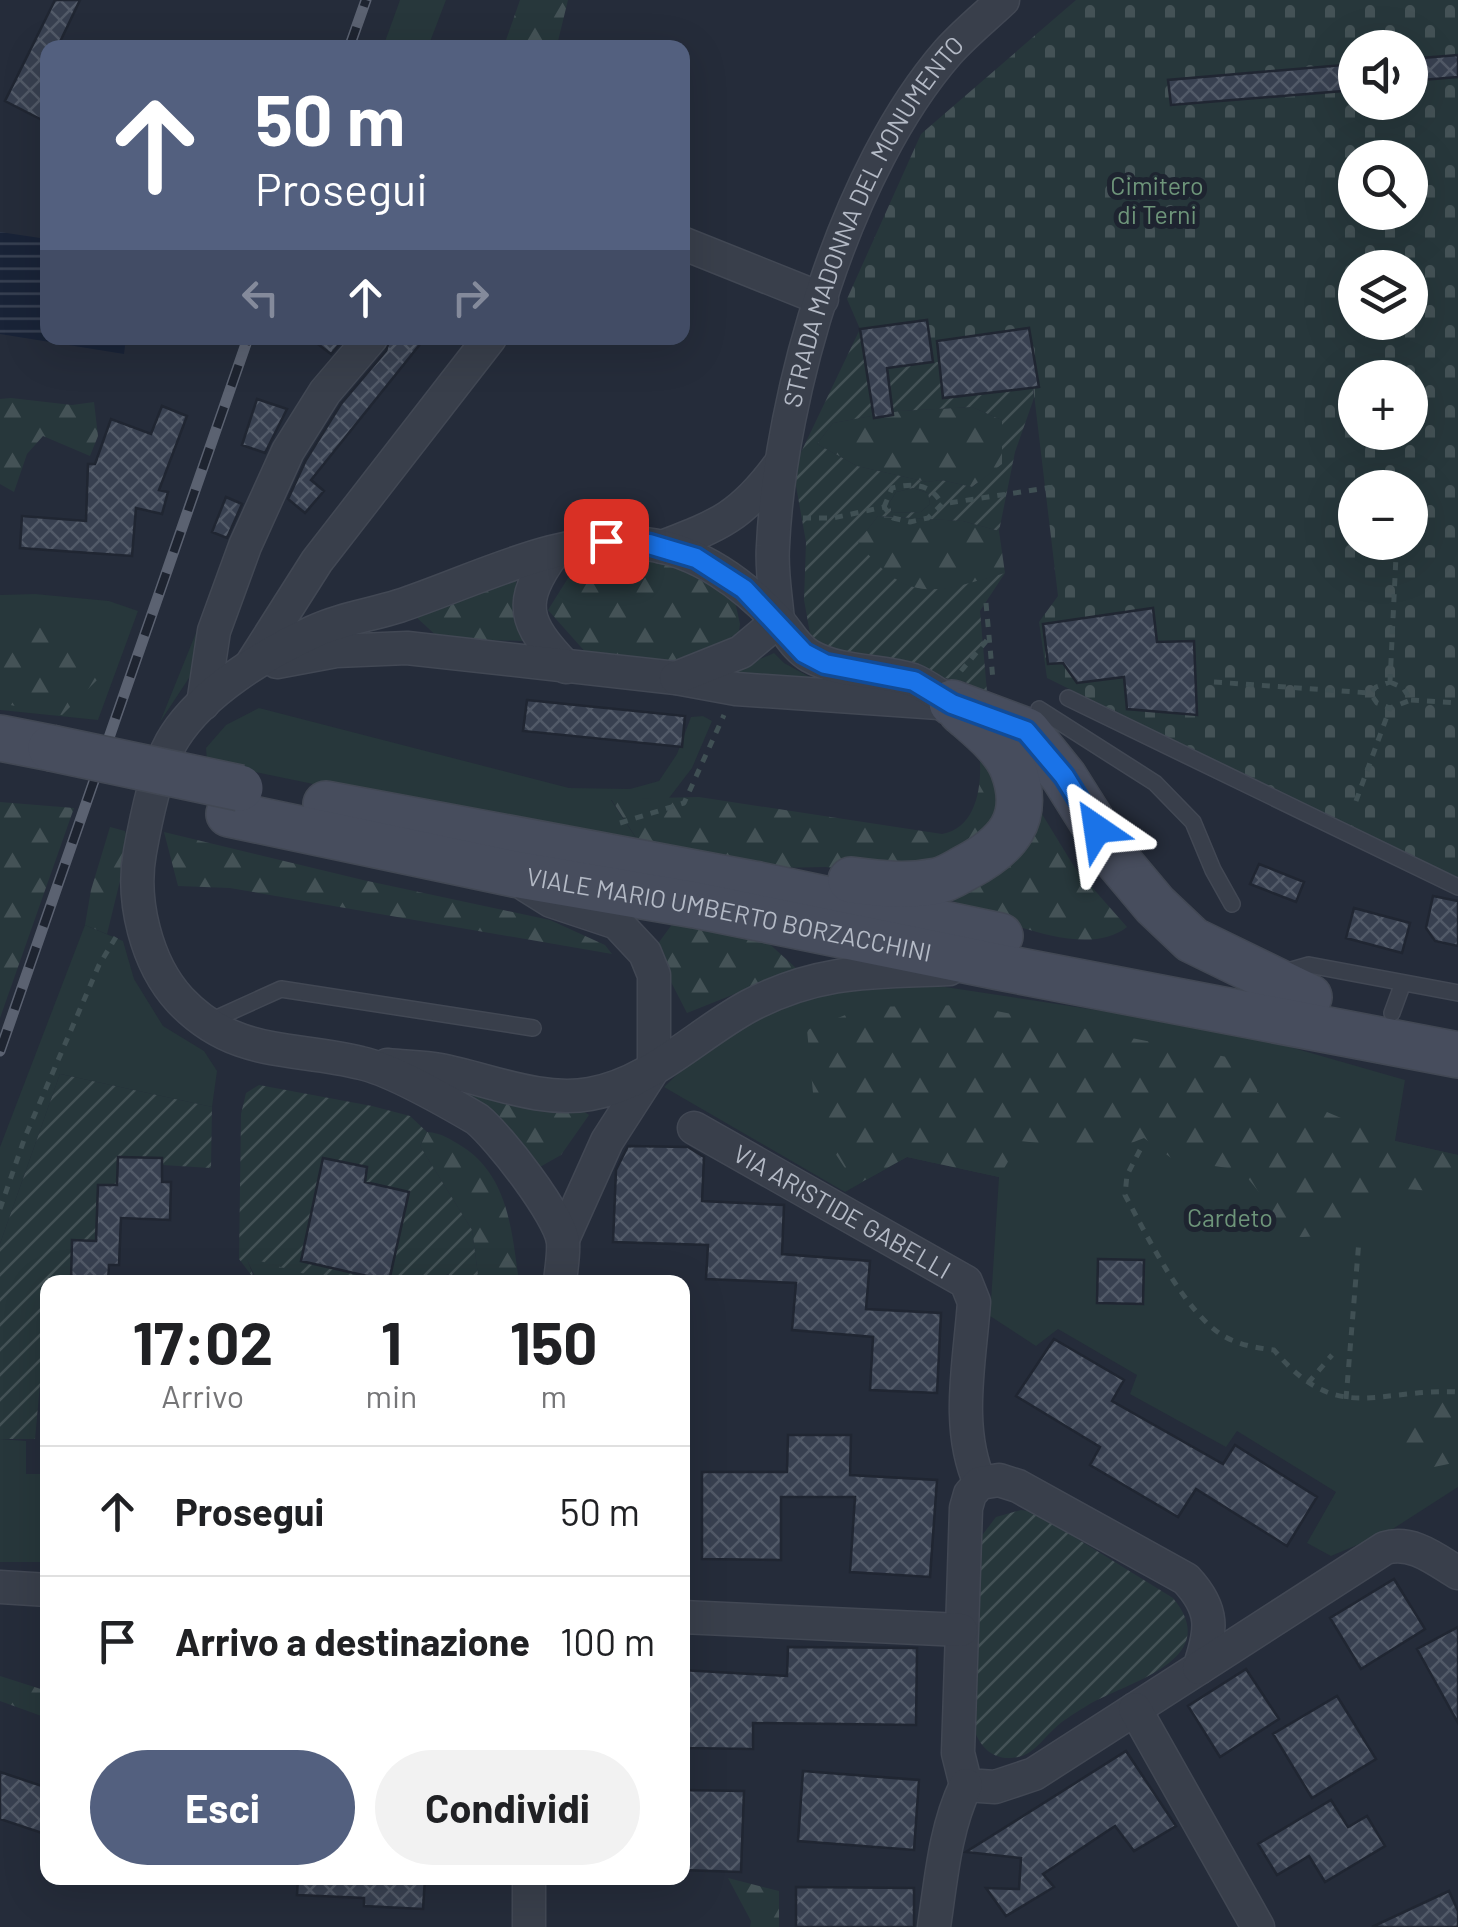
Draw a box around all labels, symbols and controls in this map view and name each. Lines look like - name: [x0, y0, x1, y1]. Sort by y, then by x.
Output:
- street label: STRADA MADONNA DEL MONUMENTO: [776, 29, 969, 410]
- map controls: [1338, 30, 1428, 560]
- button: sound: [1338, 30, 1428, 120]
- text: 50 m: [255, 76, 405, 160]
- icon: ahead: [90, 80, 220, 210]
- button: search: [1338, 140, 1428, 230]
- text: Prosegui: [255, 161, 428, 215]
- park label: Cimitero di Terni: [1110, 170, 1204, 229]
- button: layers: [1338, 250, 1428, 340]
- icon: left: [233, 270, 288, 325]
- icon: ahead: [338, 270, 393, 325]
- icon: right: [443, 270, 498, 325]
- button: +: [1338, 360, 1428, 450]
- button: −: [1338, 470, 1428, 560]
- pin: [564, 499, 649, 584]
- icon: arrive: [579, 514, 634, 569]
- position arrow: [1045, 777, 1149, 881]
- street label: VIALE MARIO UMBERTO BORZACCHINI: [524, 860, 934, 967]
- street label: VIA ARISTIDE GABELLI: [728, 1137, 956, 1284]
- park label: Cardeto: [1187, 1202, 1273, 1232]
- text: 17:02: [132, 1305, 273, 1377]
- text: 1: [381, 1305, 402, 1377]
- text: 150: [510, 1305, 598, 1377]
- text: Arrivo: [161, 1376, 244, 1414]
- text: min: [365, 1376, 417, 1414]
- text: m: [540, 1376, 567, 1414]
- icon: ahead: [90, 1484, 145, 1539]
- text: Prosegui: [175, 1488, 324, 1534]
- text: 50 m: [560, 1488, 640, 1534]
- icon: arrive: [90, 1614, 145, 1669]
- text: Arrivo a destinazione: [175, 1618, 530, 1664]
- text: 100 m: [560, 1618, 655, 1664]
- button: Esci: [90, 1750, 355, 1865]
- button: Condividi: [375, 1750, 640, 1865]

